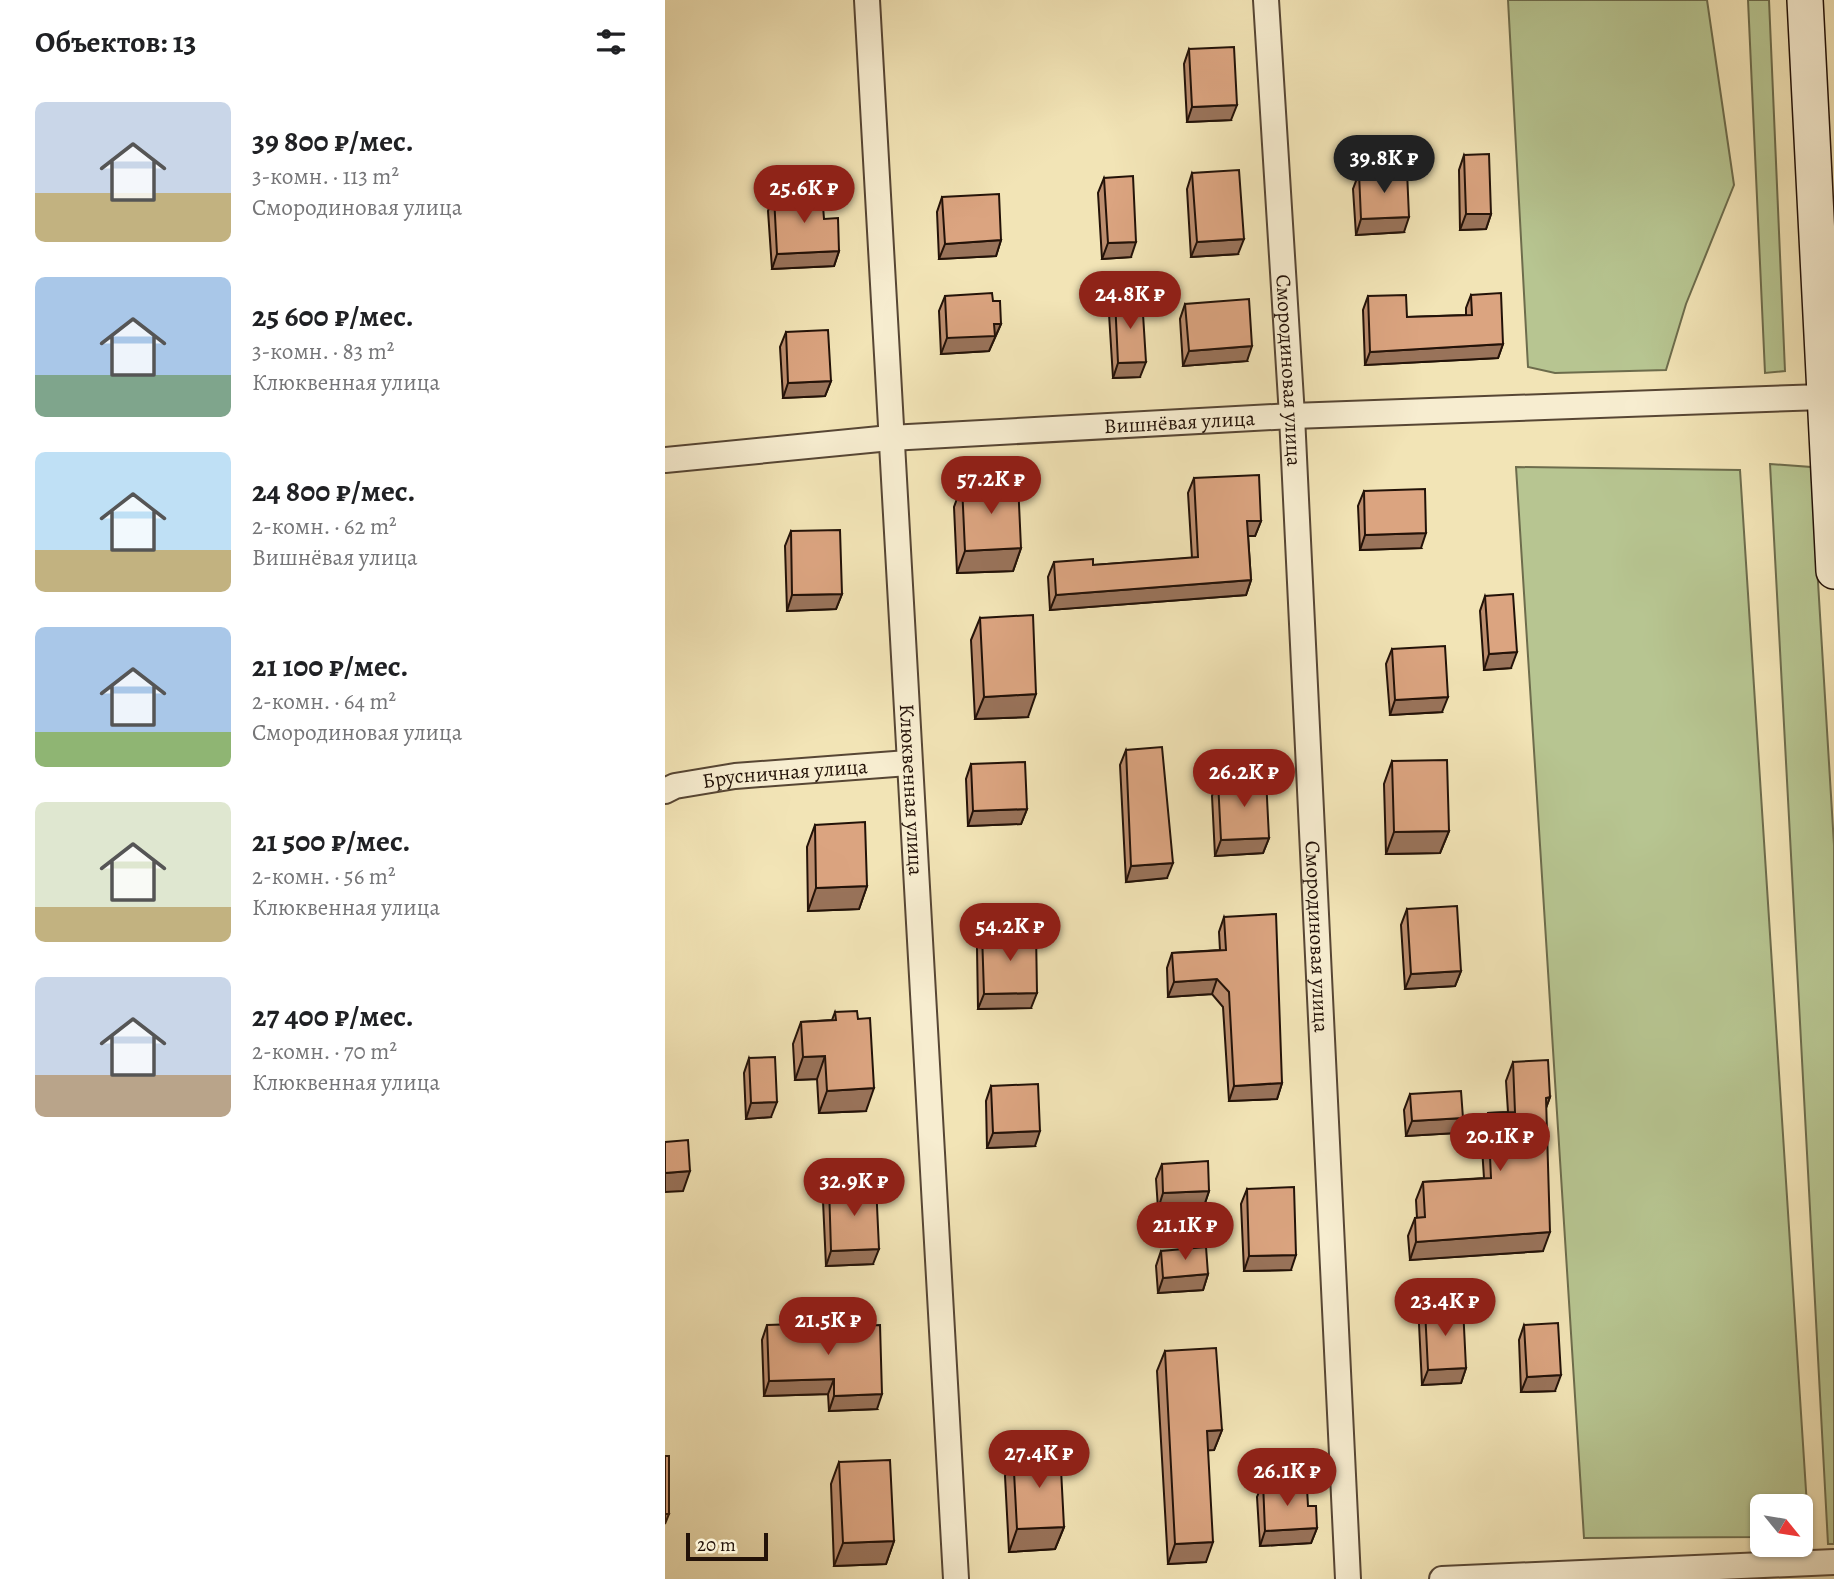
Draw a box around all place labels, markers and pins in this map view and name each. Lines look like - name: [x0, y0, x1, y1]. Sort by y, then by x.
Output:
- pin: 39.8K ₽: [1319, 136, 1449, 195]
- pin: 25.6K ₽: [739, 166, 869, 225]
- pin: 24.8K ₽: [1065, 272, 1195, 331]
- pin: 57.2K ₽: [926, 456, 1056, 516]
- pin: 26.2K ₽: [1179, 750, 1309, 809]
- pin: 54.2K ₽: [945, 904, 1075, 963]
- pin: 20.1K ₽: [1435, 1114, 1565, 1173]
- pin: 32.9K ₽: [789, 1158, 919, 1218]
- pin: 21.1K ₽: [1120, 1202, 1250, 1262]
- pin: 23.4K ₽: [1380, 1278, 1510, 1338]
- pin: 21.5K ₽: [763, 1298, 893, 1357]
- pin: 27.4K ₽: [974, 1430, 1104, 1490]
- pin: 26.1K ₽: [1222, 1448, 1352, 1508]

